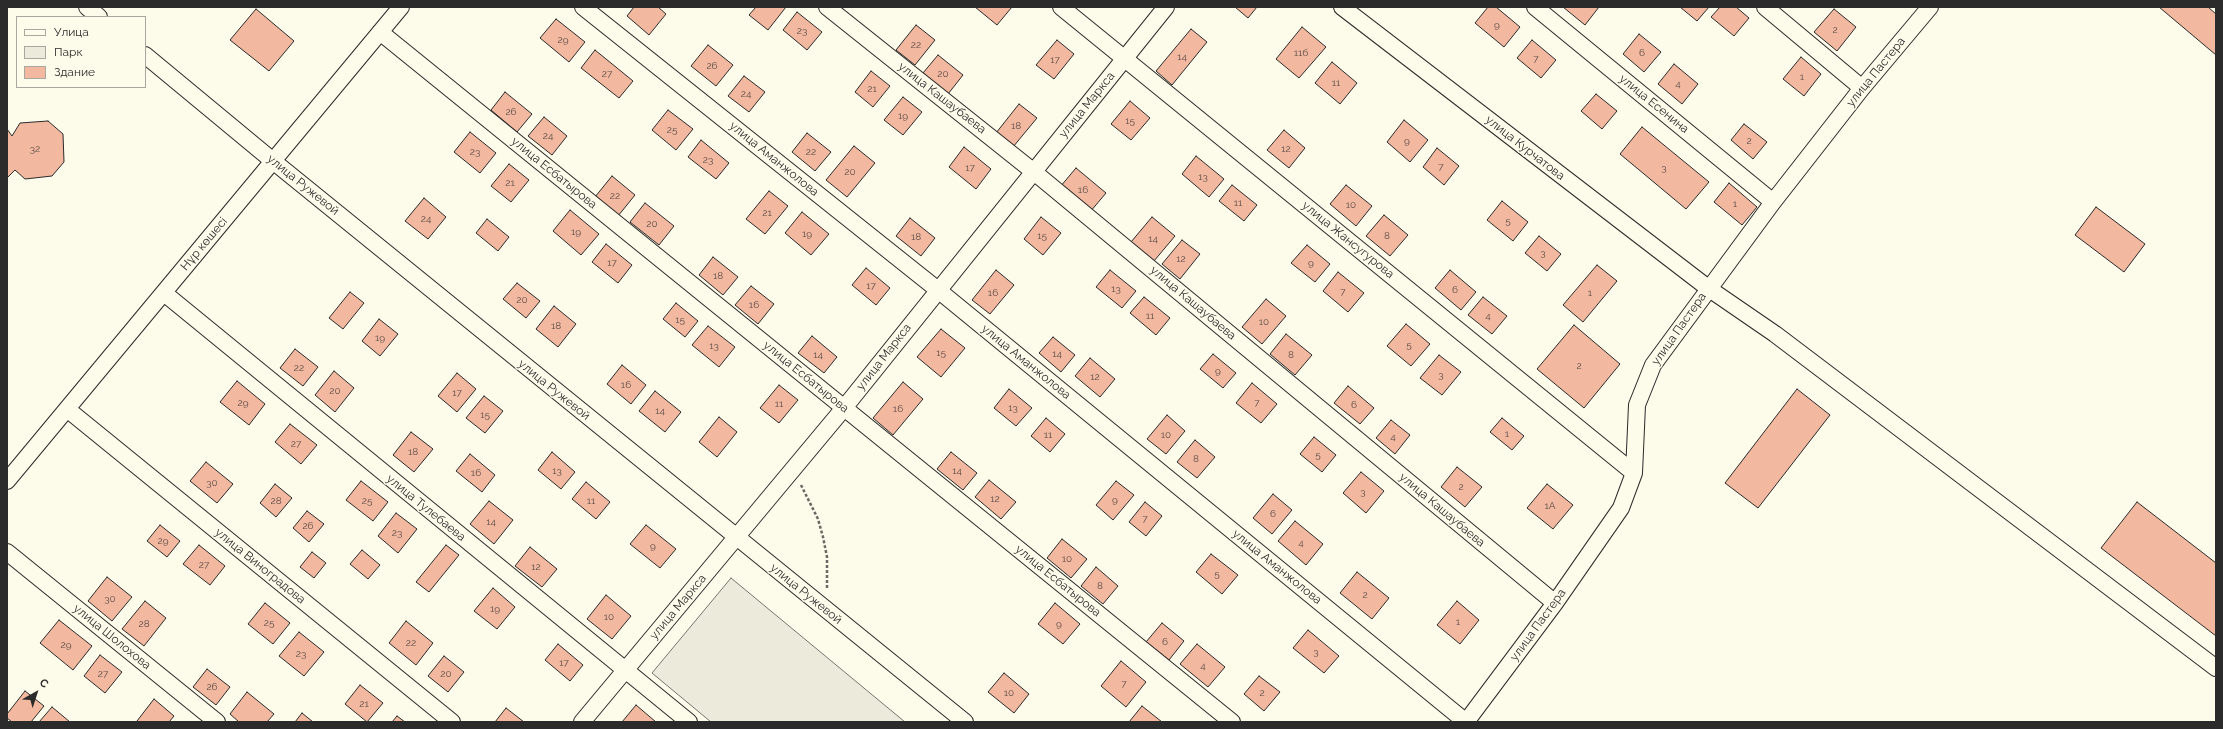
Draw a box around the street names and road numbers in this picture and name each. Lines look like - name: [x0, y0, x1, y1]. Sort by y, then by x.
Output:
- street label: улица Пастера: [1844, 34, 1908, 110]
- street label: улица Кашаубаева: [895, 59, 989, 137]
- street label: улица Маркса: [1056, 69, 1118, 141]
- street label: улица Есенина: [1616, 72, 1692, 136]
- street label: улица Курчатова: [1483, 113, 1567, 183]
- street label: улица Аманжолова: [726, 119, 822, 199]
- street label: улица Есбатырова: [508, 134, 600, 212]
- street label: улица Ружевой: [264, 152, 342, 218]
- street label: улица Жансугурова: [1299, 198, 1397, 282]
- street label: Нұр көшесі: [178, 215, 230, 273]
- street label: улица Кашаубаева: [1147, 263, 1239, 343]
- street label: улица Пастера: [1649, 290, 1709, 368]
- street label: улица Маркса: [854, 321, 914, 393]
- street label: улица Аманжолова: [978, 322, 1074, 402]
- street label: улица Есбатырова: [760, 338, 852, 416]
- street label: улица Ружевой: [515, 357, 593, 423]
- street label: улица Кашаубаева: [1396, 470, 1488, 550]
- street label: улица Тулебаева: [384, 472, 468, 544]
- street label: улица Виноградова: [212, 525, 308, 607]
- street label: улица Аманжолова: [1229, 527, 1325, 607]
- street label: улица Есбатырова: [1012, 542, 1104, 620]
- street label: улица Ружевой: [767, 561, 845, 627]
- street label: улица Маркса: [647, 572, 709, 642]
- street label: улица Пастера: [1507, 586, 1569, 664]
- street label: улица Шолохова: [70, 601, 154, 673]

